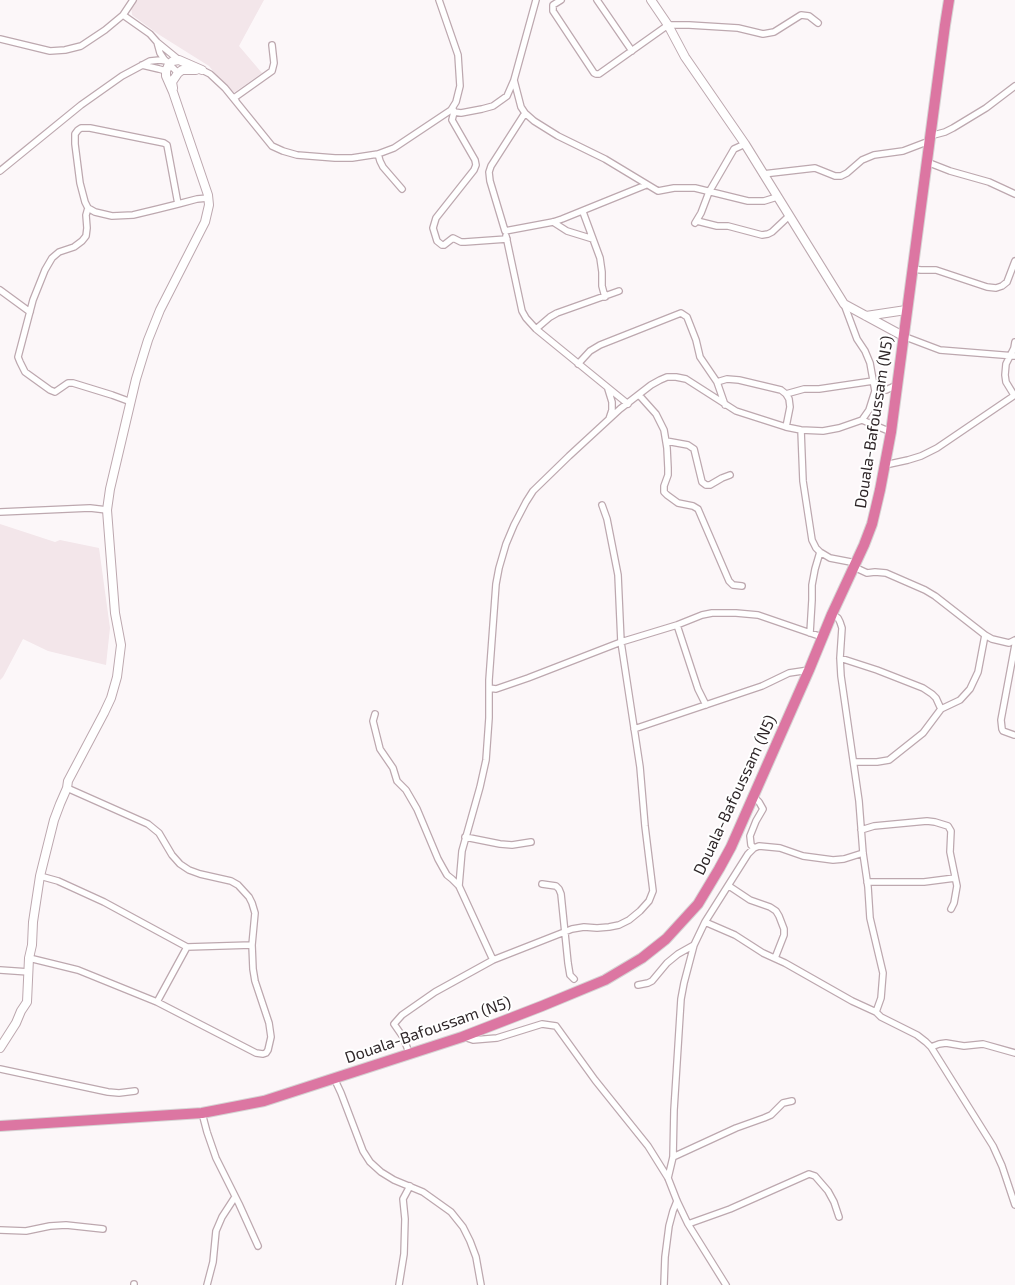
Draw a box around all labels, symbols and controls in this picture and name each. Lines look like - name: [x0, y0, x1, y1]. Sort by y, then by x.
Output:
- street label: Douala-Bafoussam (N5): [851, 334, 897, 510]
- street label: Douala-Bafoussam (N5): [689, 712, 781, 878]
- street label: Douala-Bafoussam (N5): [342, 993, 514, 1067]

